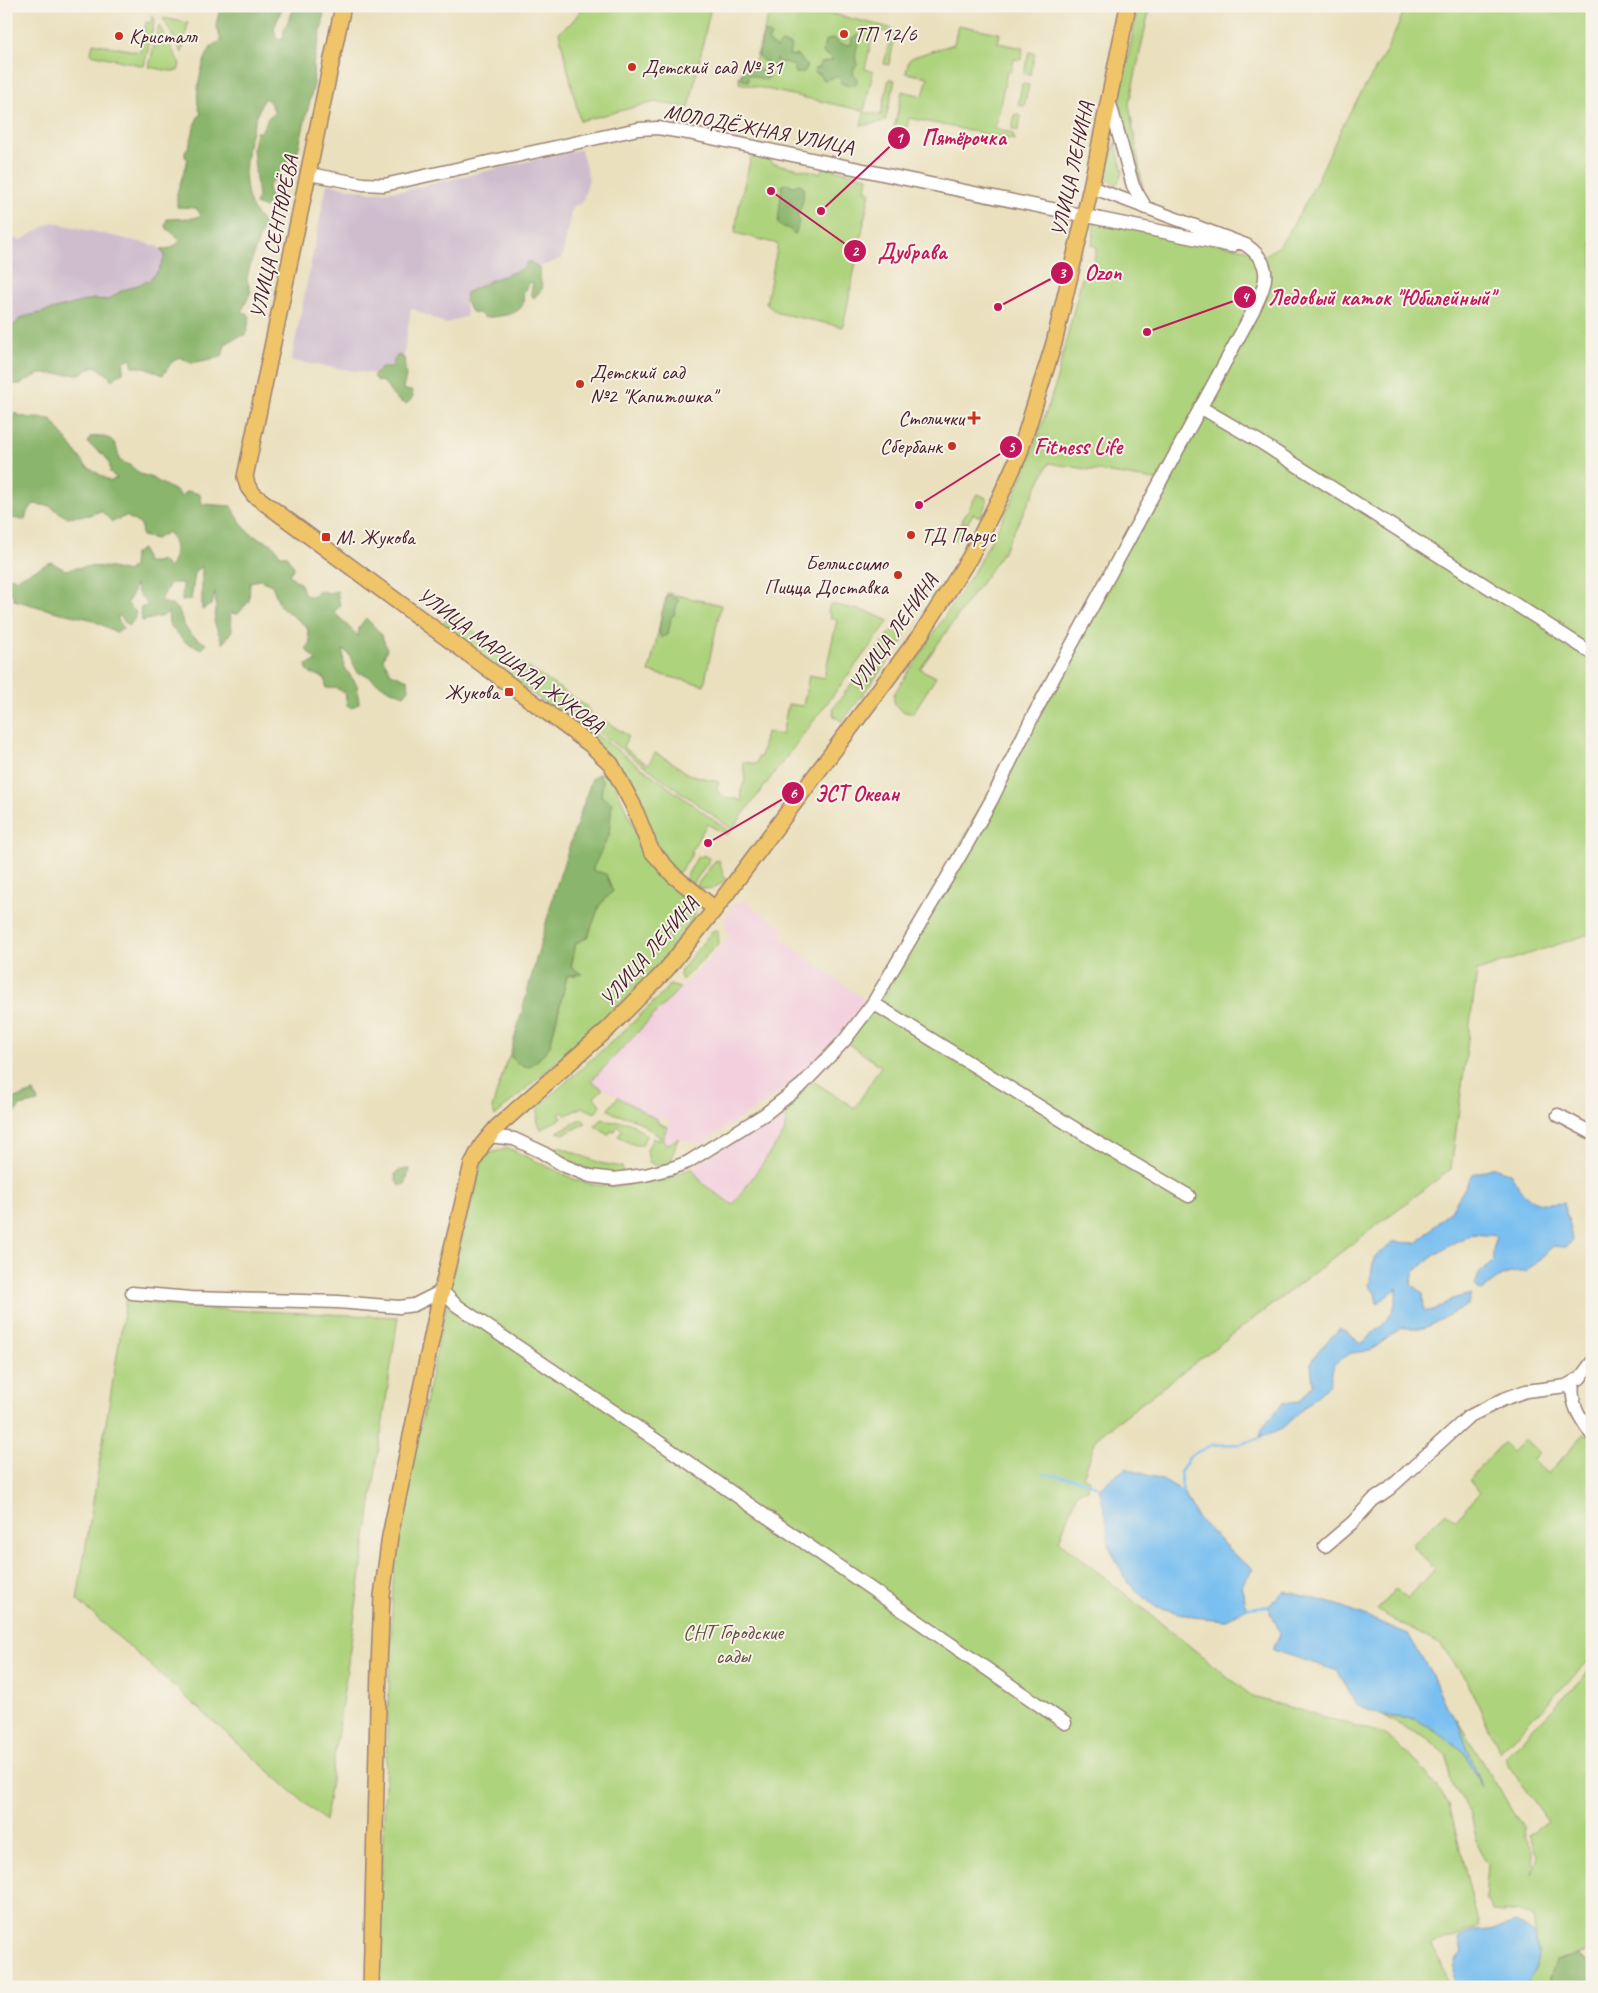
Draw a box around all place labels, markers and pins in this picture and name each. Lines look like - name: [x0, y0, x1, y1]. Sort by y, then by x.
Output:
- place label: ТП 12/6: [854, 21, 917, 47]
- place label: Кристалл: [129, 23, 198, 49]
- marker: ТП 12/6: [838, 28, 850, 40]
- marker: Кристалл: [113, 30, 125, 42]
- place label: Детский сад № 31: [642, 54, 784, 80]
- marker: Детский сад № 31: [626, 61, 638, 73]
- callout: Пятёрочка: [886, 119, 1016, 156]
- callout: Дубрава: [843, 232, 957, 269]
- callout: Ozon: [1049, 254, 1131, 291]
- callout: Ледовый каток "Юбилейный": [1233, 278, 1505, 315]
- place label: Детский сад №2 "Капитошка": [590, 359, 721, 409]
- marker: Детский сад №2 "Капитошка": [574, 378, 586, 390]
- place label: Столички: [898, 405, 967, 431]
- marker: Столички: [968, 412, 980, 424]
- callout: Fitness Life: [999, 428, 1132, 465]
- place label: Сбербанк: [880, 433, 944, 459]
- marker: Сбербанк: [946, 440, 958, 452]
- place label: ТД Парус: [921, 522, 997, 548]
- place label: М. Жукова: [336, 524, 417, 550]
- marker: ТД Парус: [905, 529, 917, 541]
- marker: М. Жукова: [320, 531, 332, 543]
- place label: Беллиссимо Пицца Доставка: [764, 550, 890, 600]
- marker: Беллиссимо Пицца Доставка: [892, 569, 904, 581]
- place label: Жукова: [445, 679, 501, 705]
- marker: Жукова: [503, 686, 515, 698]
- callout: ЭСТ Океан: [780, 775, 909, 812]

